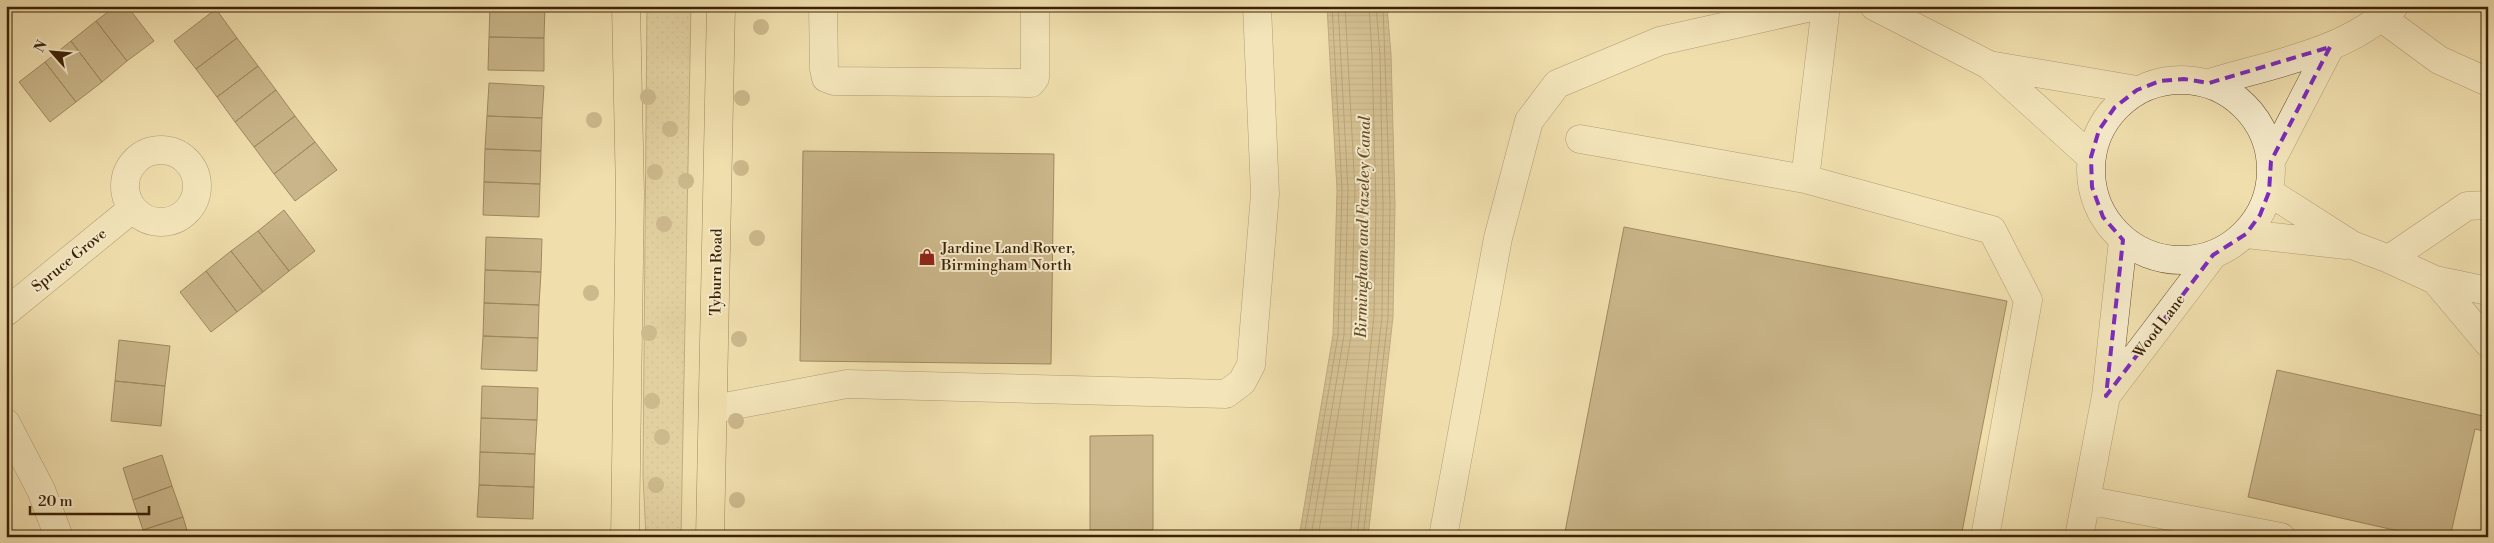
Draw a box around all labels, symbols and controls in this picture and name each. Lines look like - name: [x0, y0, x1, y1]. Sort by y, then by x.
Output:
- north arrow: [28, 28, 78, 78]
- text: N: [31, 38, 52, 56]
- water label: Birmingham and Fazeley Canal: [1351, 115, 1375, 339]
- street label: Spruce Grove: [28, 224, 111, 296]
- street label: Tyburn Road: [706, 228, 727, 316]
- place label: Jardine Land Rover, Birmingham North: [940, 239, 1075, 275]
- shop icon: Jardine Land Rover, Birmingham North: [917, 247, 937, 267]
- street label: Wood Lane: [2129, 291, 2190, 363]
- scale bar: [30, 483, 149, 515]
- text: 20 m: [38, 492, 73, 511]

